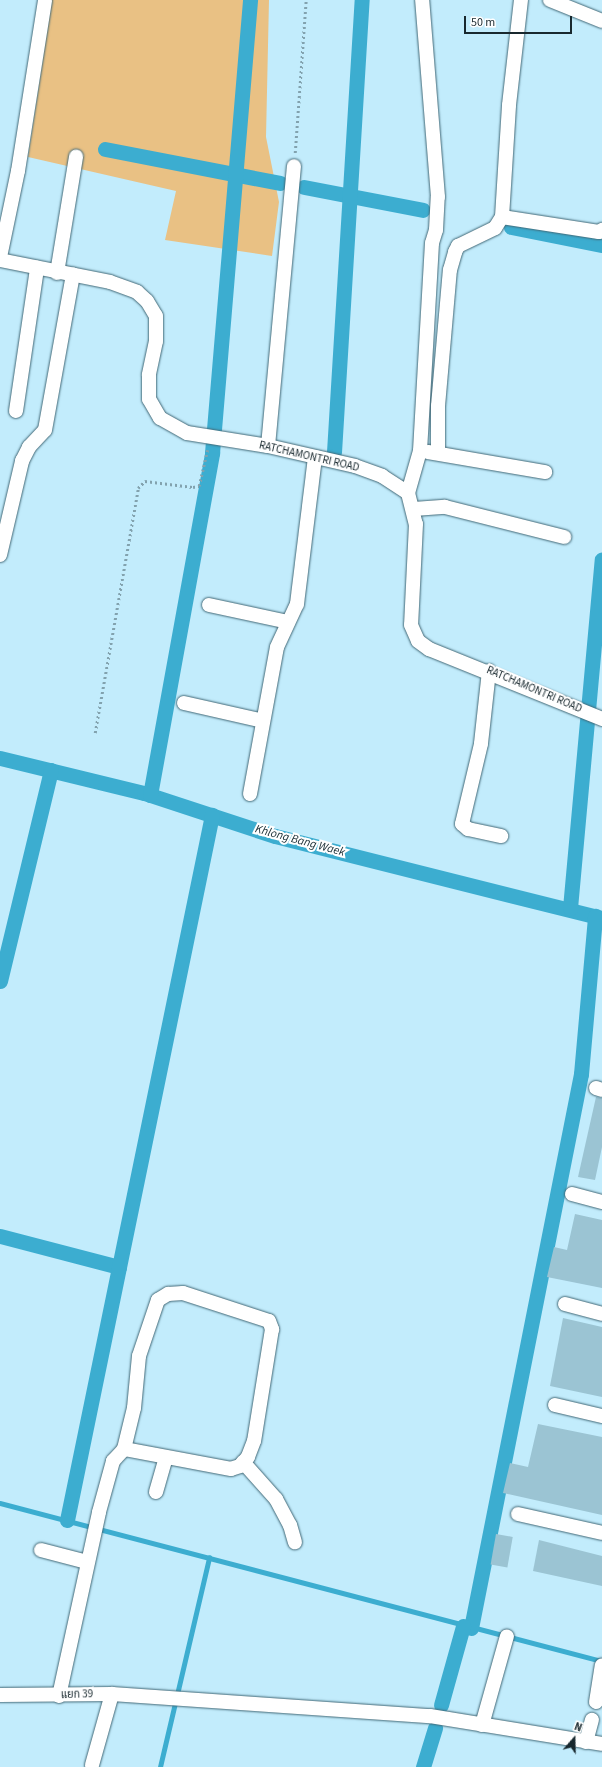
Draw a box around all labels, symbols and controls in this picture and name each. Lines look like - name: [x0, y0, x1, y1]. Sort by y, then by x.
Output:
- scale bar: [466, 8, 574, 34]
- text: 50 m: [471, 14, 495, 31]
- street label: RATCHAMONTRI ROAD: [258, 439, 360, 475]
- street label: RATCHAMONTRI ROAD: [484, 664, 584, 716]
- water label: Khlong Bang Waek: [254, 822, 346, 860]
- street label: แยก 39: [61, 1688, 93, 1702]
- north arrow: [554, 1719, 594, 1759]
- text: N: [572, 1719, 584, 1736]

